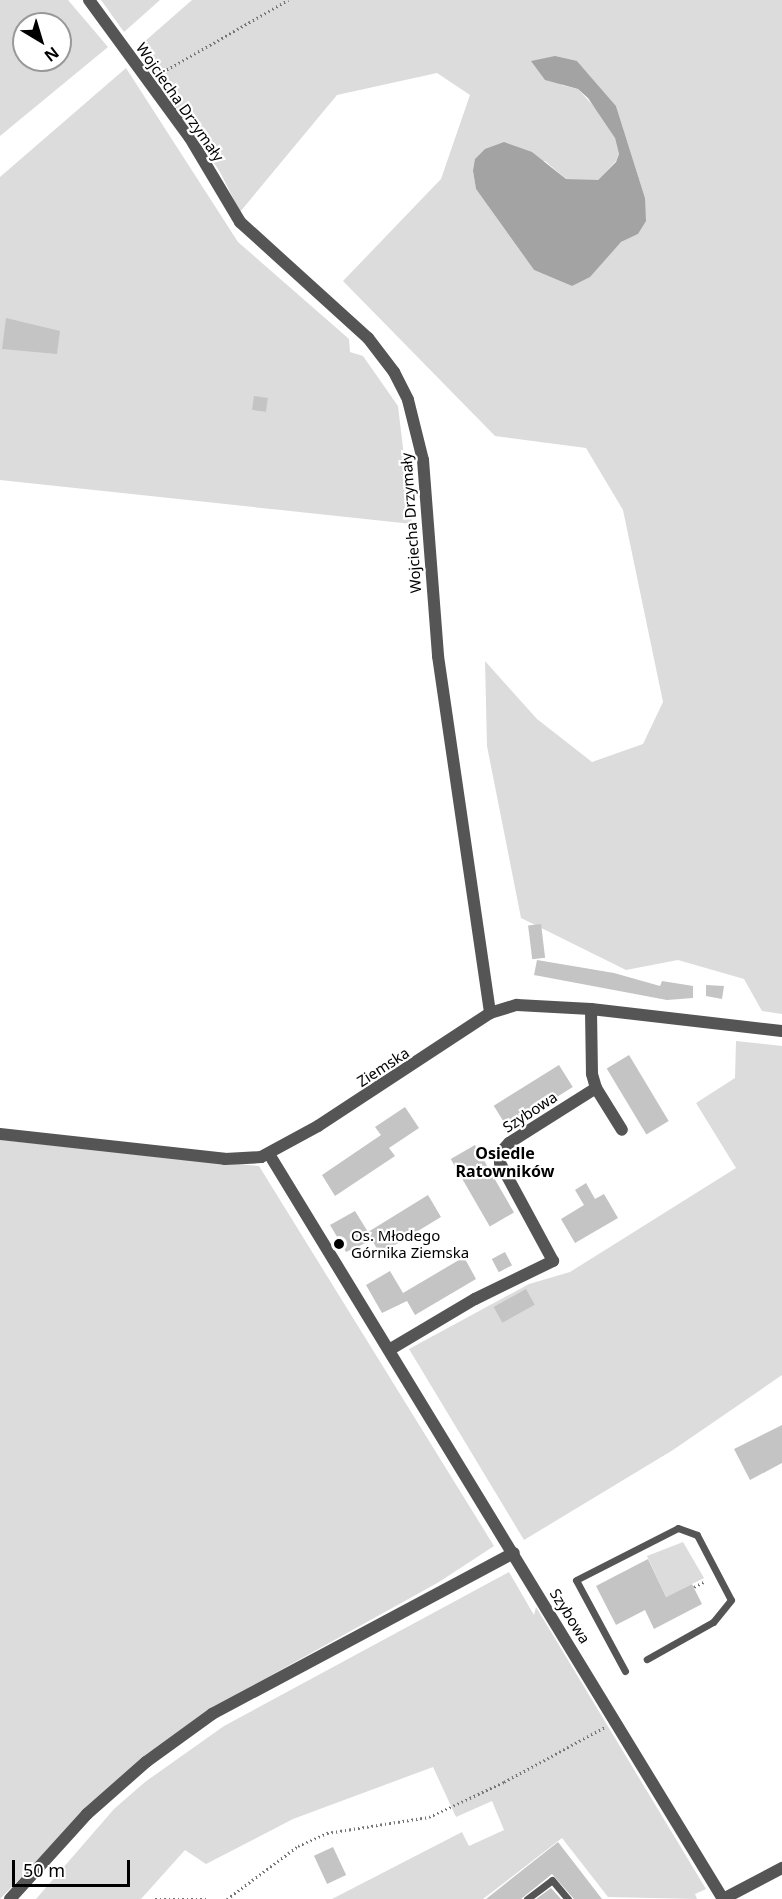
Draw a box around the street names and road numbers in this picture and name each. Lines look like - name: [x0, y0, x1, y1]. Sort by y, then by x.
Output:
- street label: Wojciecha Drzymały: [132, 39, 228, 165]
- street label: Wojciecha Drzymały: [397, 452, 425, 594]
- street label: Ziemska: [354, 1044, 412, 1090]
- street label: Szybowa: [499, 1088, 561, 1136]
- street label: Szybowa: [546, 1585, 594, 1647]

